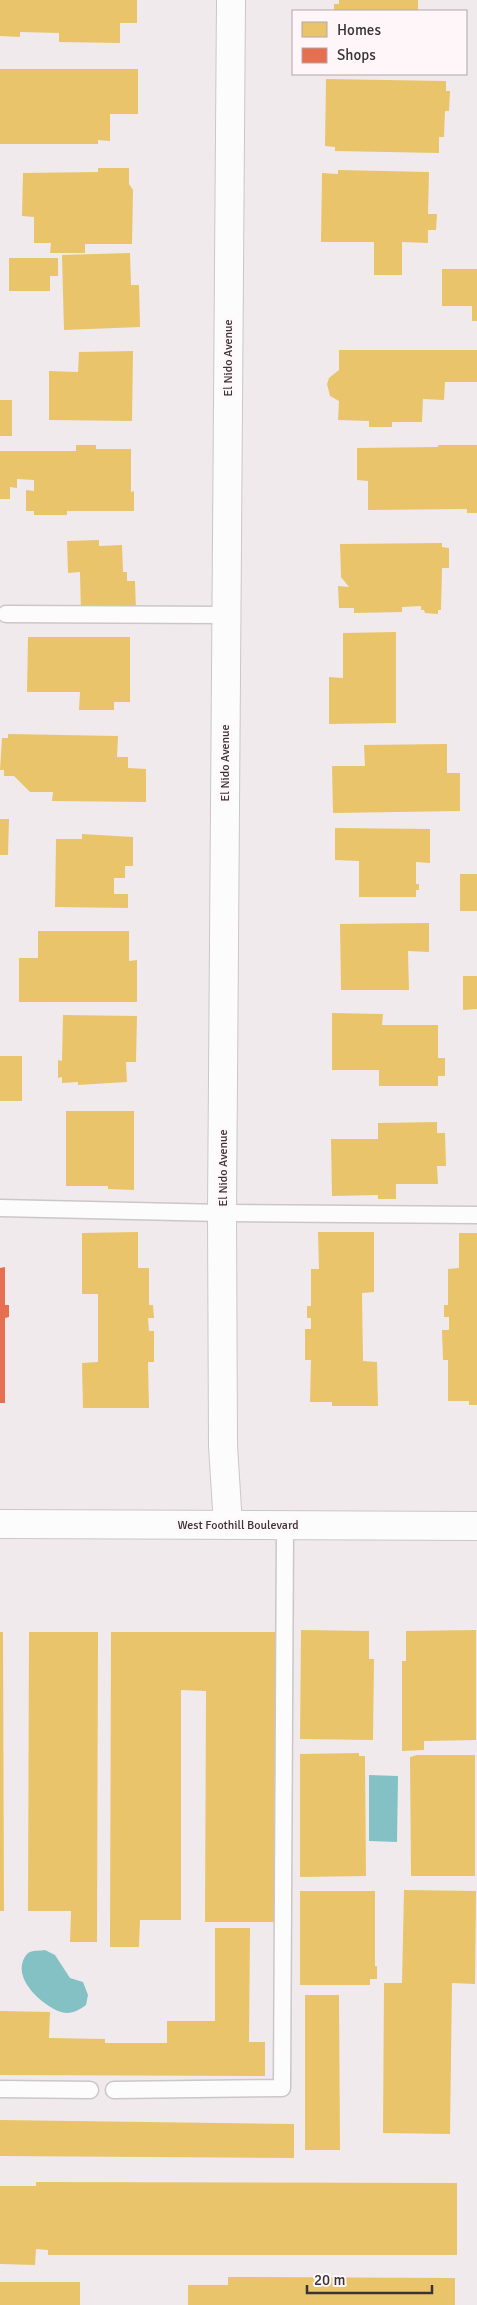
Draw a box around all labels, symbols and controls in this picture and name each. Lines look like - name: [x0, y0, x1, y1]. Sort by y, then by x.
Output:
- legend: [292, 10, 467, 75]
- text: Homes: [337, 21, 381, 39]
- text: Shops: [337, 46, 376, 64]
- street label: El Nido Avenue: [221, 319, 236, 397]
- street label: El Nido Avenue: [218, 724, 233, 802]
- street label: El Nido Avenue: [216, 1129, 231, 1207]
- street label: West Foothill Boulevard: [177, 1518, 299, 1533]
- scale bar: [307, 2262, 432, 2294]
- text: 20 m: [314, 2271, 345, 2289]

